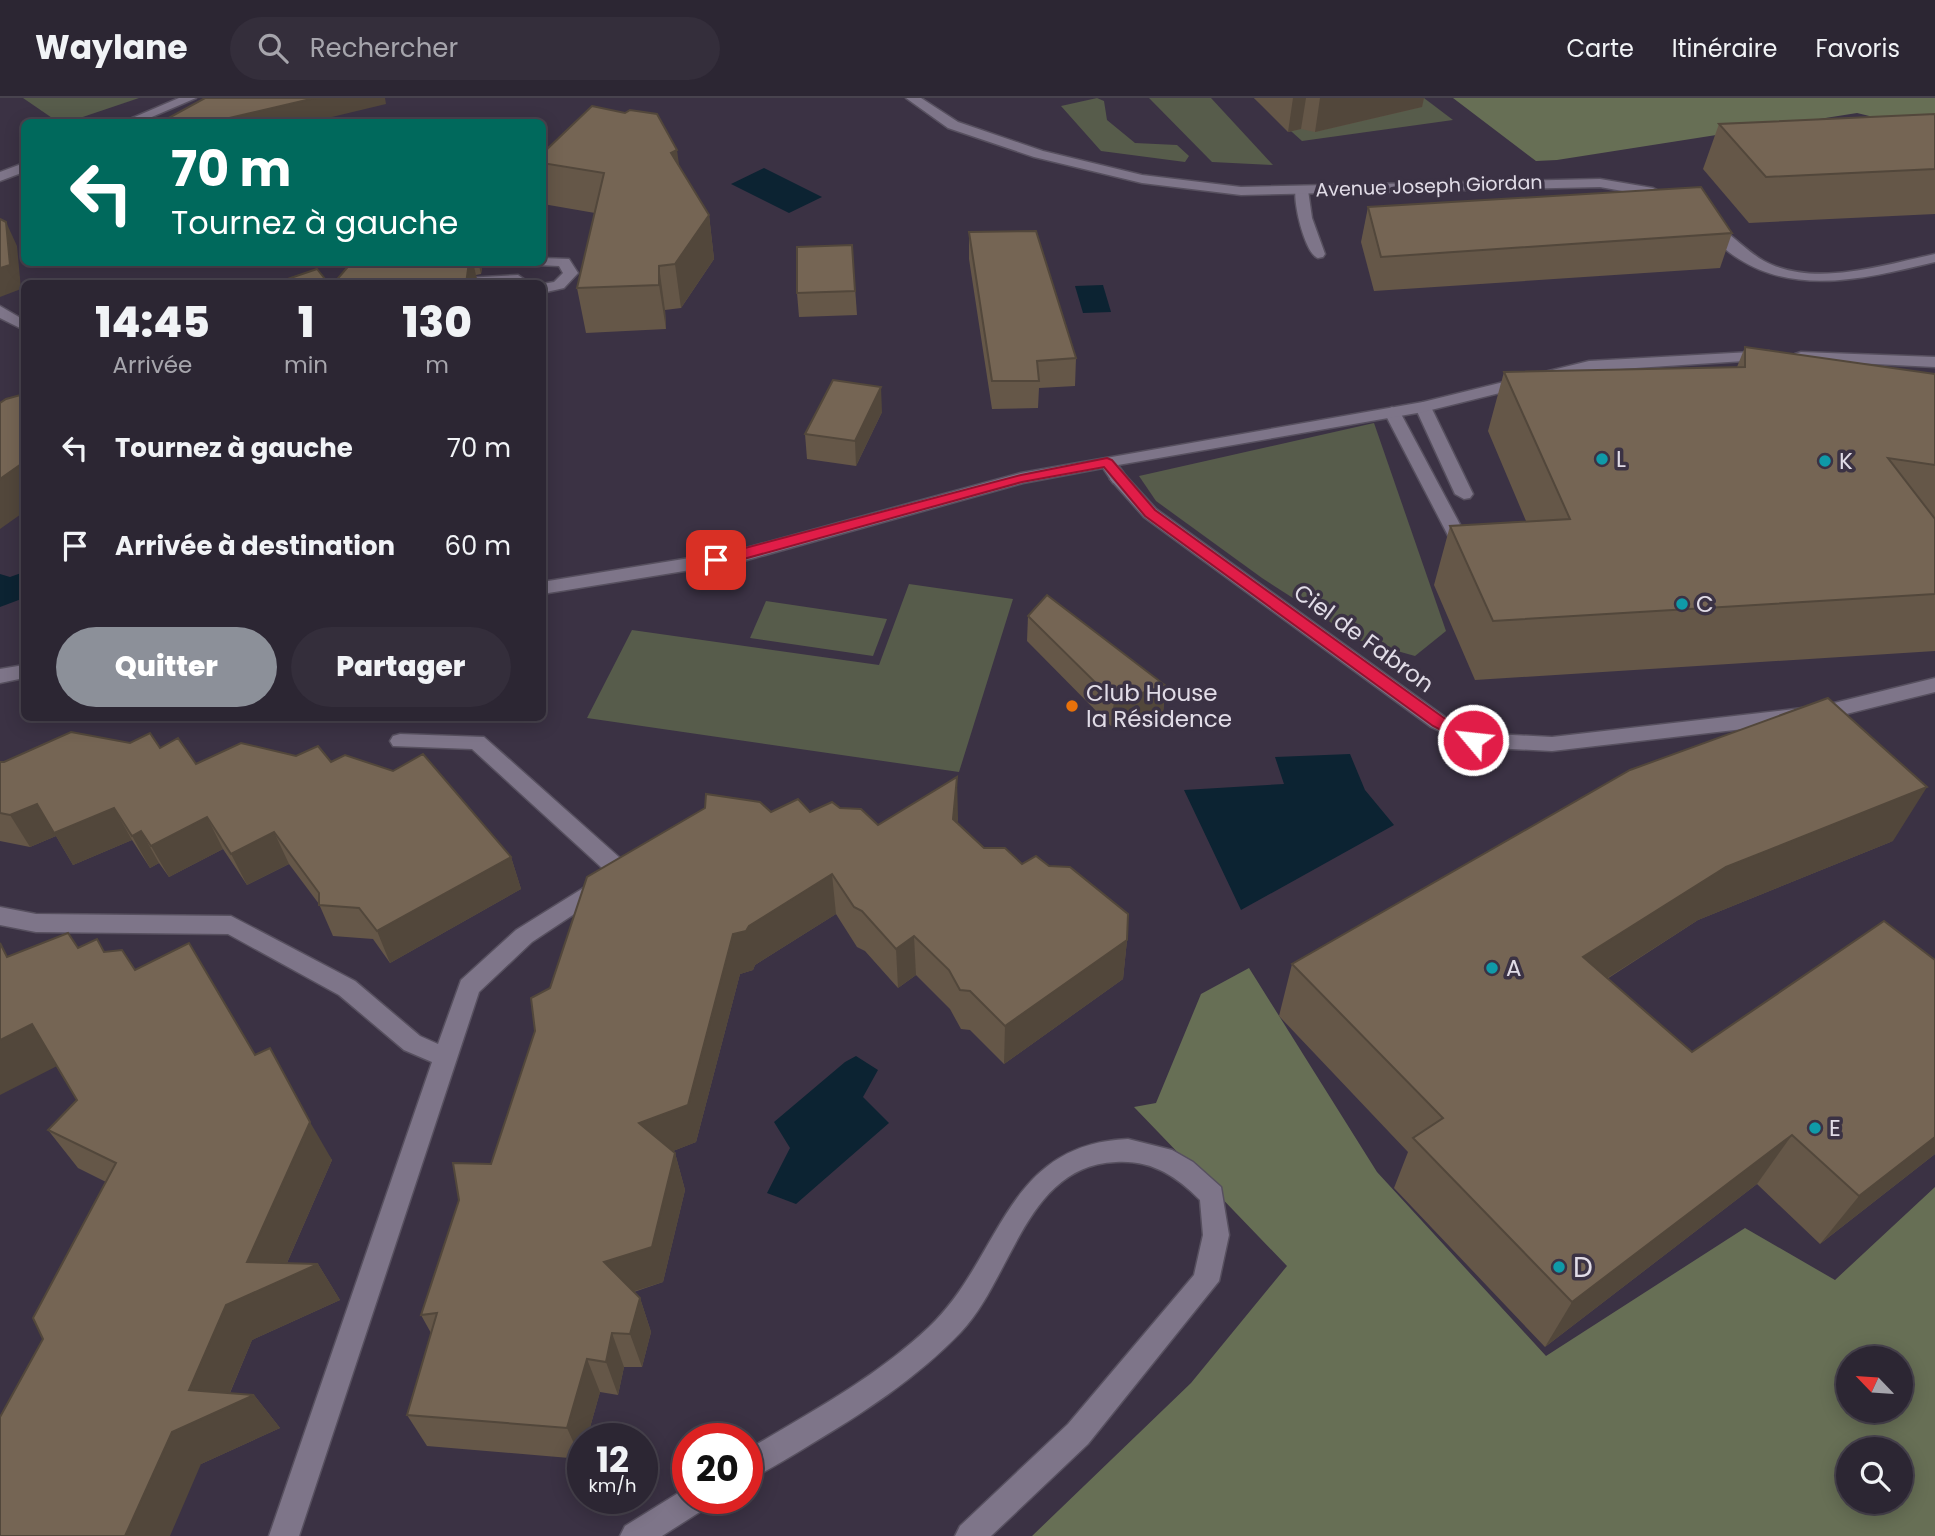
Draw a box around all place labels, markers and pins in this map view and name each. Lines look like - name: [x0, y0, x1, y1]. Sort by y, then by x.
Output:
- place label: L: [1616, 443, 1626, 475]
- place label: K: [1839, 445, 1853, 477]
- marker: L: [1594, 451, 1610, 467]
- marker: K: [1817, 453, 1833, 469]
- pin: [686, 530, 746, 590]
- place label: C: [1696, 588, 1714, 620]
- marker: C: [1674, 596, 1690, 612]
- place label: Club House la Résidence: [1086, 677, 1232, 735]
- marker: Club House la Résidence: [1064, 698, 1080, 714]
- place label: A: [1506, 952, 1522, 984]
- marker: A: [1484, 960, 1500, 976]
- place label: E: [1829, 1112, 1841, 1144]
- marker: E: [1807, 1120, 1823, 1136]
- place label: D: [1573, 1248, 1593, 1287]
- marker: D: [1551, 1259, 1567, 1275]

